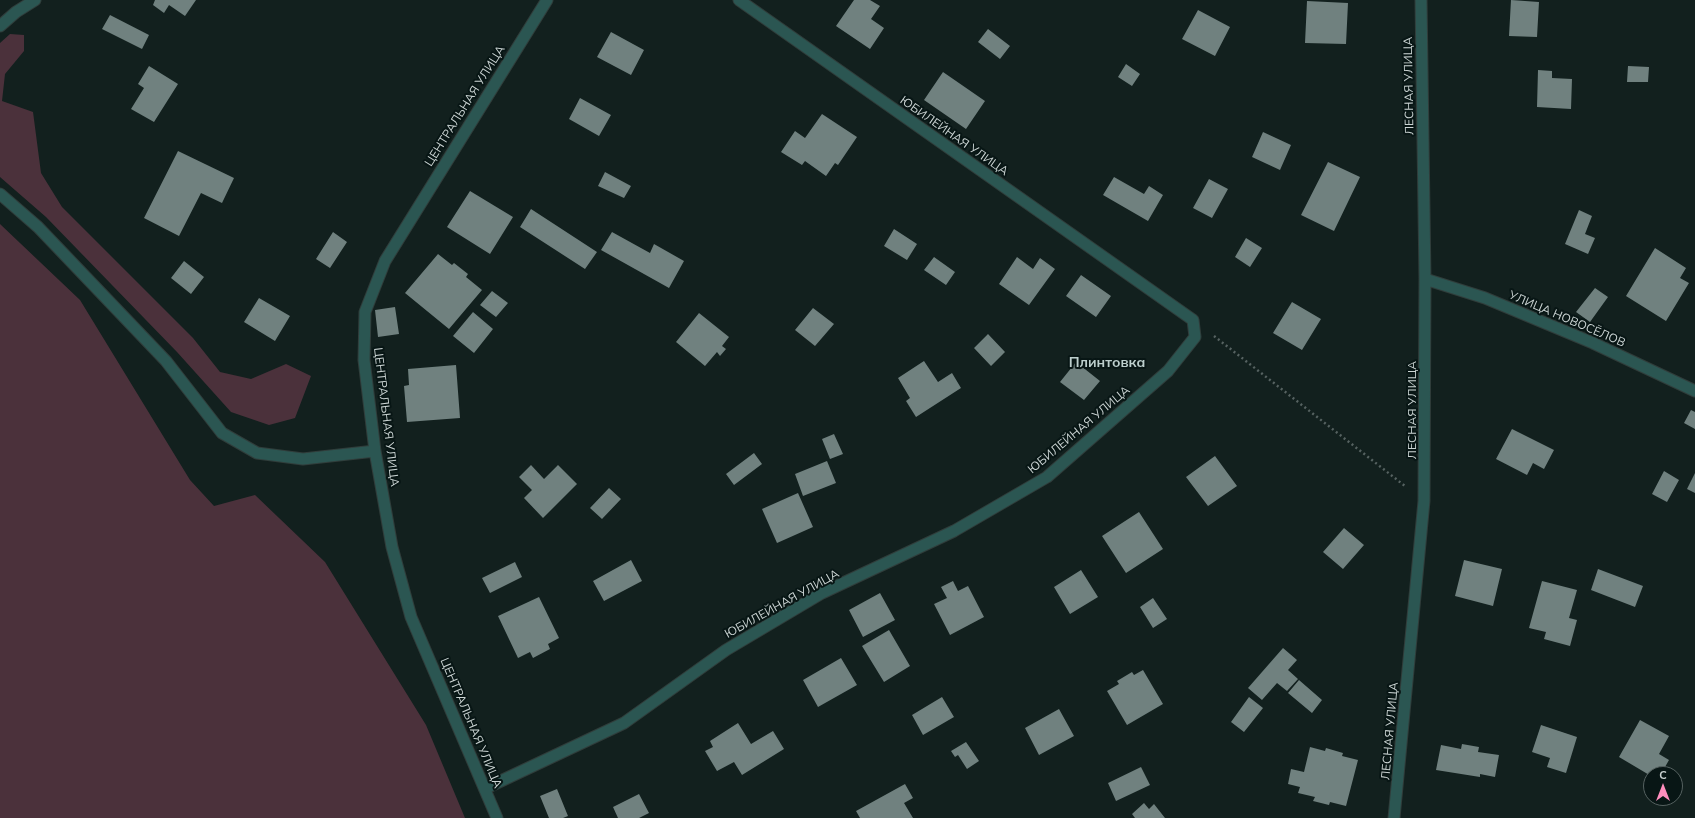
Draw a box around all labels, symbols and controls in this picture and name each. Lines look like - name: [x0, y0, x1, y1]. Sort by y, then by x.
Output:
- street label: ЛЕСНАЯ УЛИЦА: [1401, 37, 1417, 135]
- street label: ЦЕНТРАЛЬНАЯ УЛИЦА: [422, 43, 508, 169]
- street label: ЮБИЛЕЙНАЯ УЛИЦА: [897, 93, 1011, 179]
- street label: УЛИЦА НОВОСЁЛОВ: [1506, 288, 1628, 350]
- street label: ЦЕНТРАЛЬНАЯ УЛИЦА: [370, 347, 402, 487]
- district label: Плинтовка: [1069, 355, 1145, 371]
- street label: ЛЕСНАЯ УЛИЦА: [1405, 361, 1419, 459]
- street label: ЮБИЛЕЙНАЯ УЛИЦА: [1025, 383, 1133, 477]
- street label: ЮБИЛЕЙНАЯ УЛИЦА: [722, 567, 842, 641]
- street label: ЦЕНТРАЛЬНАЯ УЛИЦА: [437, 656, 505, 790]
- street label: ЛЕСНАЯ УЛИЦА: [1379, 681, 1401, 781]
- north arrow: [1643, 766, 1683, 806]
- text: С: [1659, 768, 1667, 782]

